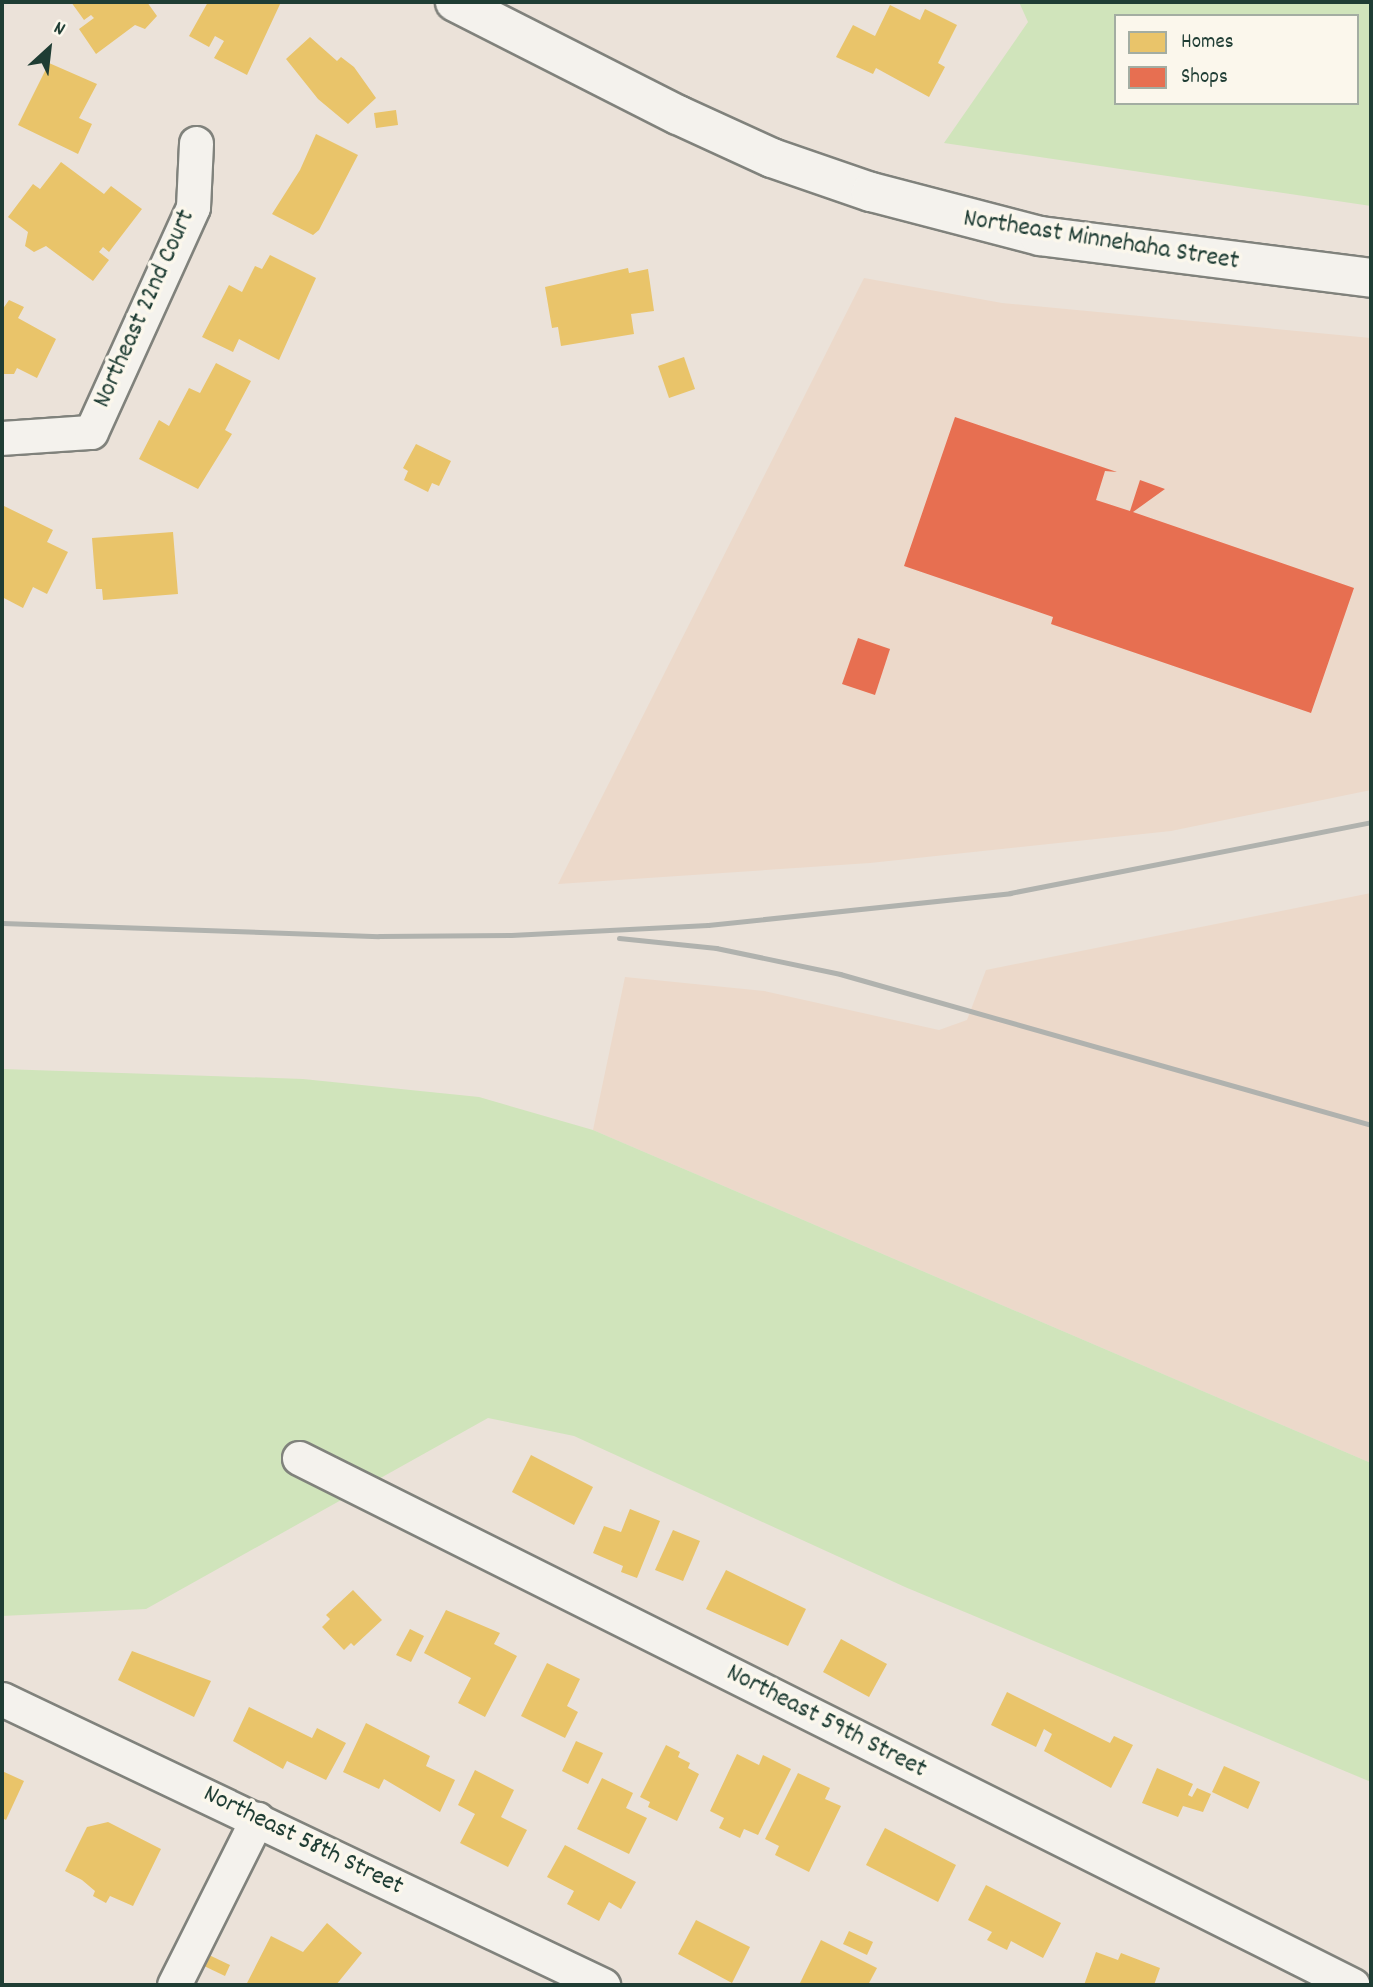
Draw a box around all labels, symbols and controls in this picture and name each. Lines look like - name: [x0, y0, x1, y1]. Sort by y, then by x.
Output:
- north arrow: [14, 14, 84, 84]
- legend: [1114, 14, 1359, 105]
- text: N: [48, 16, 69, 44]
- text: Homes: [1181, 28, 1234, 58]
- text: Shops: [1181, 63, 1228, 93]
- street label: Northeast Minnehaha Street: [961, 204, 1241, 278]
- street label: Northeast 22nd Court: [87, 205, 203, 413]
- street label: Northeast 59th Street: [721, 1658, 931, 1786]
- street label: Northeast 58th Street: [198, 1779, 408, 1903]

